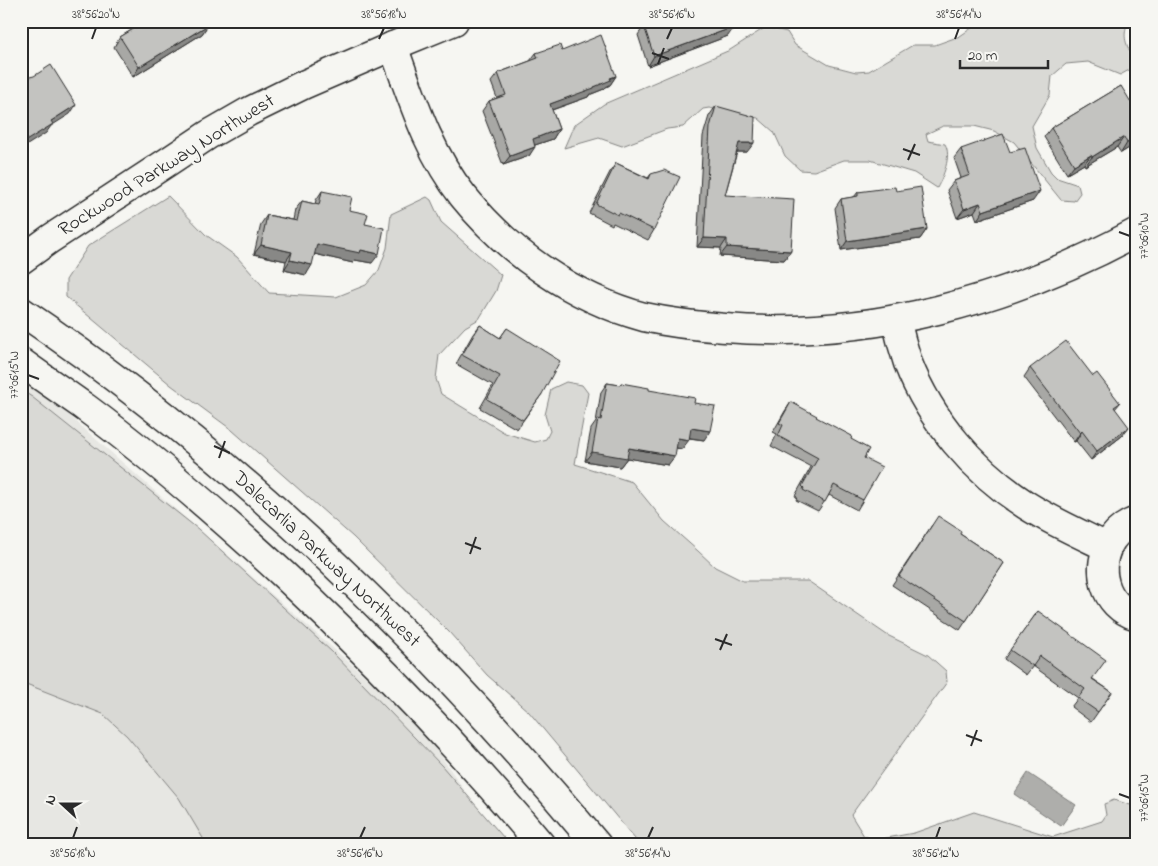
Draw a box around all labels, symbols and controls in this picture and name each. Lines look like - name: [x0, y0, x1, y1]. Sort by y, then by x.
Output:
- text: 38°56'20"N: [72, 6, 120, 24]
- text: 38°56'18"N: [361, 6, 407, 24]
- text: 38°56'16"N: [649, 6, 695, 24]
- text: 38°56'14"N: [936, 6, 982, 24]
- scale bar: [960, 38, 1048, 70]
- text: 20 m: [968, 45, 998, 67]
- street label: Rockwood Parkway Northwest: [53, 87, 281, 245]
- text: 77°06'10"W: [1136, 213, 1154, 259]
- text: 77°06'15"W: [6, 351, 24, 399]
- street label: Dalecarlia Parkway Northwest: [225, 464, 427, 655]
- text: 77°06'15"W: [1136, 774, 1154, 822]
- north arrow: [38, 778, 88, 828]
- text: N: [40, 792, 63, 808]
- text: 38°56'18"N: [50, 845, 96, 863]
- text: 38°56'16"N: [337, 845, 383, 863]
- text: 38°56'14"N: [625, 845, 671, 863]
- text: 38°56'12"N: [913, 845, 959, 863]

